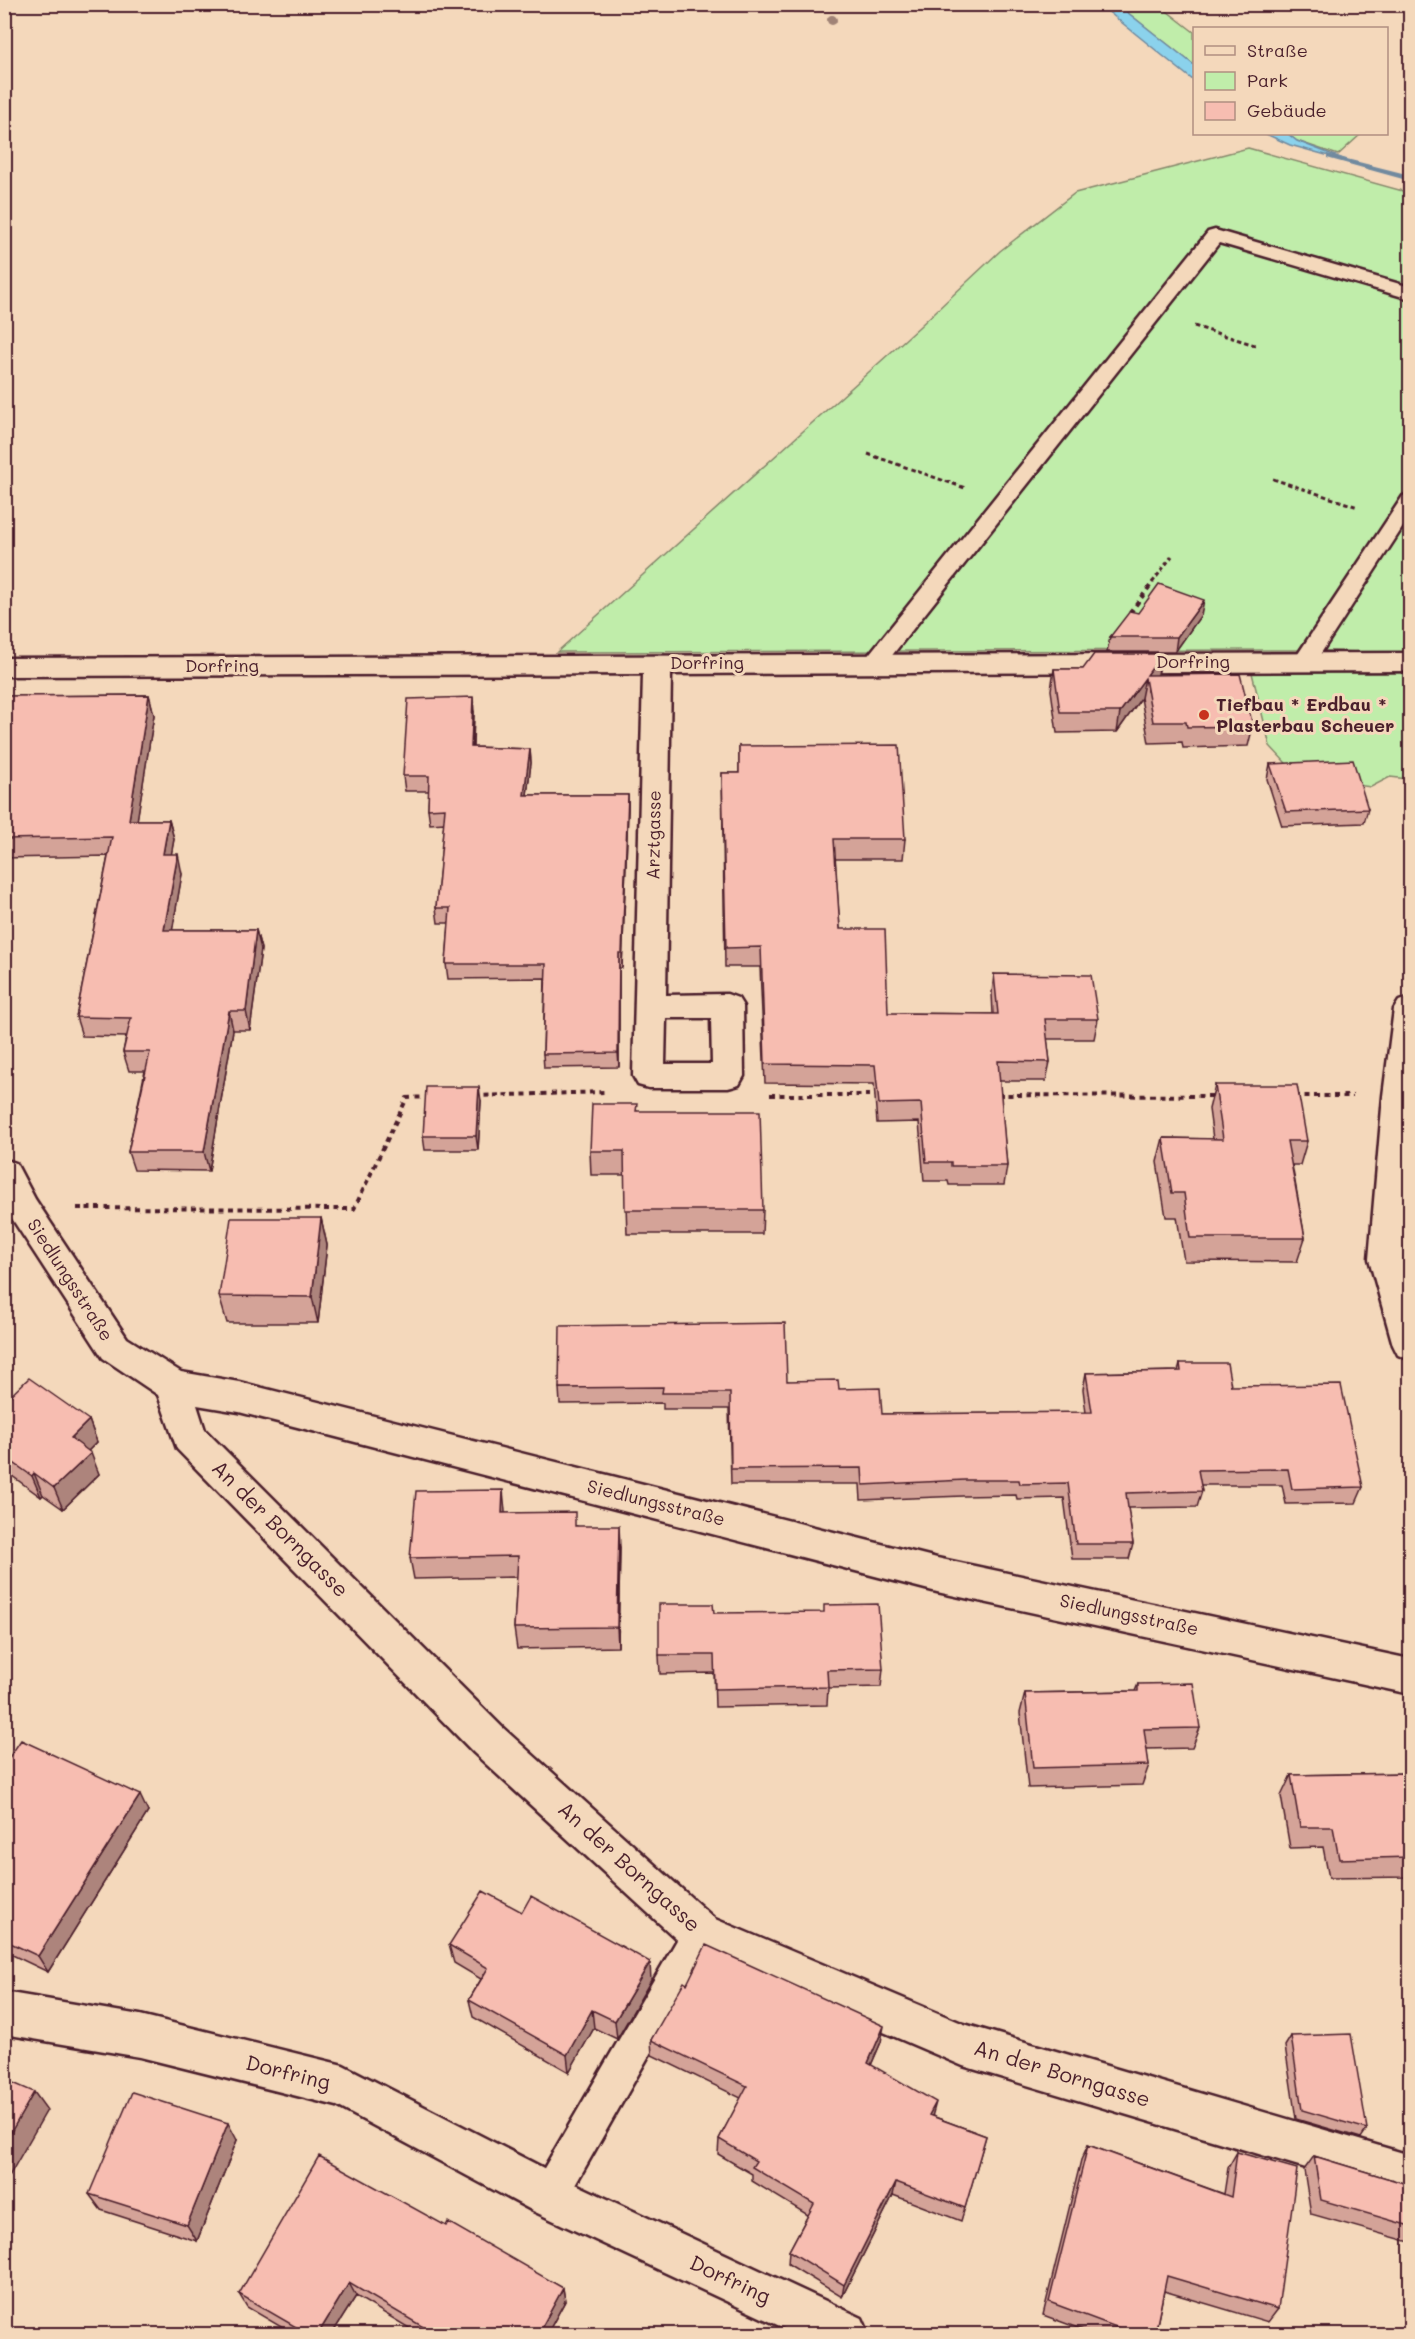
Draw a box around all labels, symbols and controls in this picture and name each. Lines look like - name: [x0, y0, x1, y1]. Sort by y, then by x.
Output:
- legend: [1193, 27, 1388, 135]
- text: Straße: [1247, 38, 1308, 62]
- text: Park: [1247, 68, 1288, 92]
- text: Gebäude: [1247, 98, 1327, 122]
- street label: Dorfring: [1156, 649, 1230, 673]
- street label: Dorfring: [670, 650, 744, 674]
- street label: Dorfring: [185, 653, 259, 677]
- place label: Tiefbau * Erdbau * Plasterbau Scheuer: [1216, 692, 1394, 737]
- marker: Tiefbau * Erdbau * Plasterbau Scheuer: [1197, 708, 1211, 722]
- street label: Arztgasse: [640, 790, 666, 880]
- street label: Siedlungsstraße: [22, 1214, 119, 1345]
- street label: An der Borngasse: [207, 1454, 355, 1602]
- street label: Siedlungsstraße: [585, 1473, 728, 1531]
- street label: Siedlungsstraße: [1058, 1588, 1201, 1640]
- street label: An der Borngasse: [553, 1795, 707, 1937]
- street label: An der Borngasse: [971, 2033, 1154, 2112]
- street label: Dorfring: [243, 2048, 334, 2095]
- street label: Dorfring: [686, 2248, 775, 2309]

